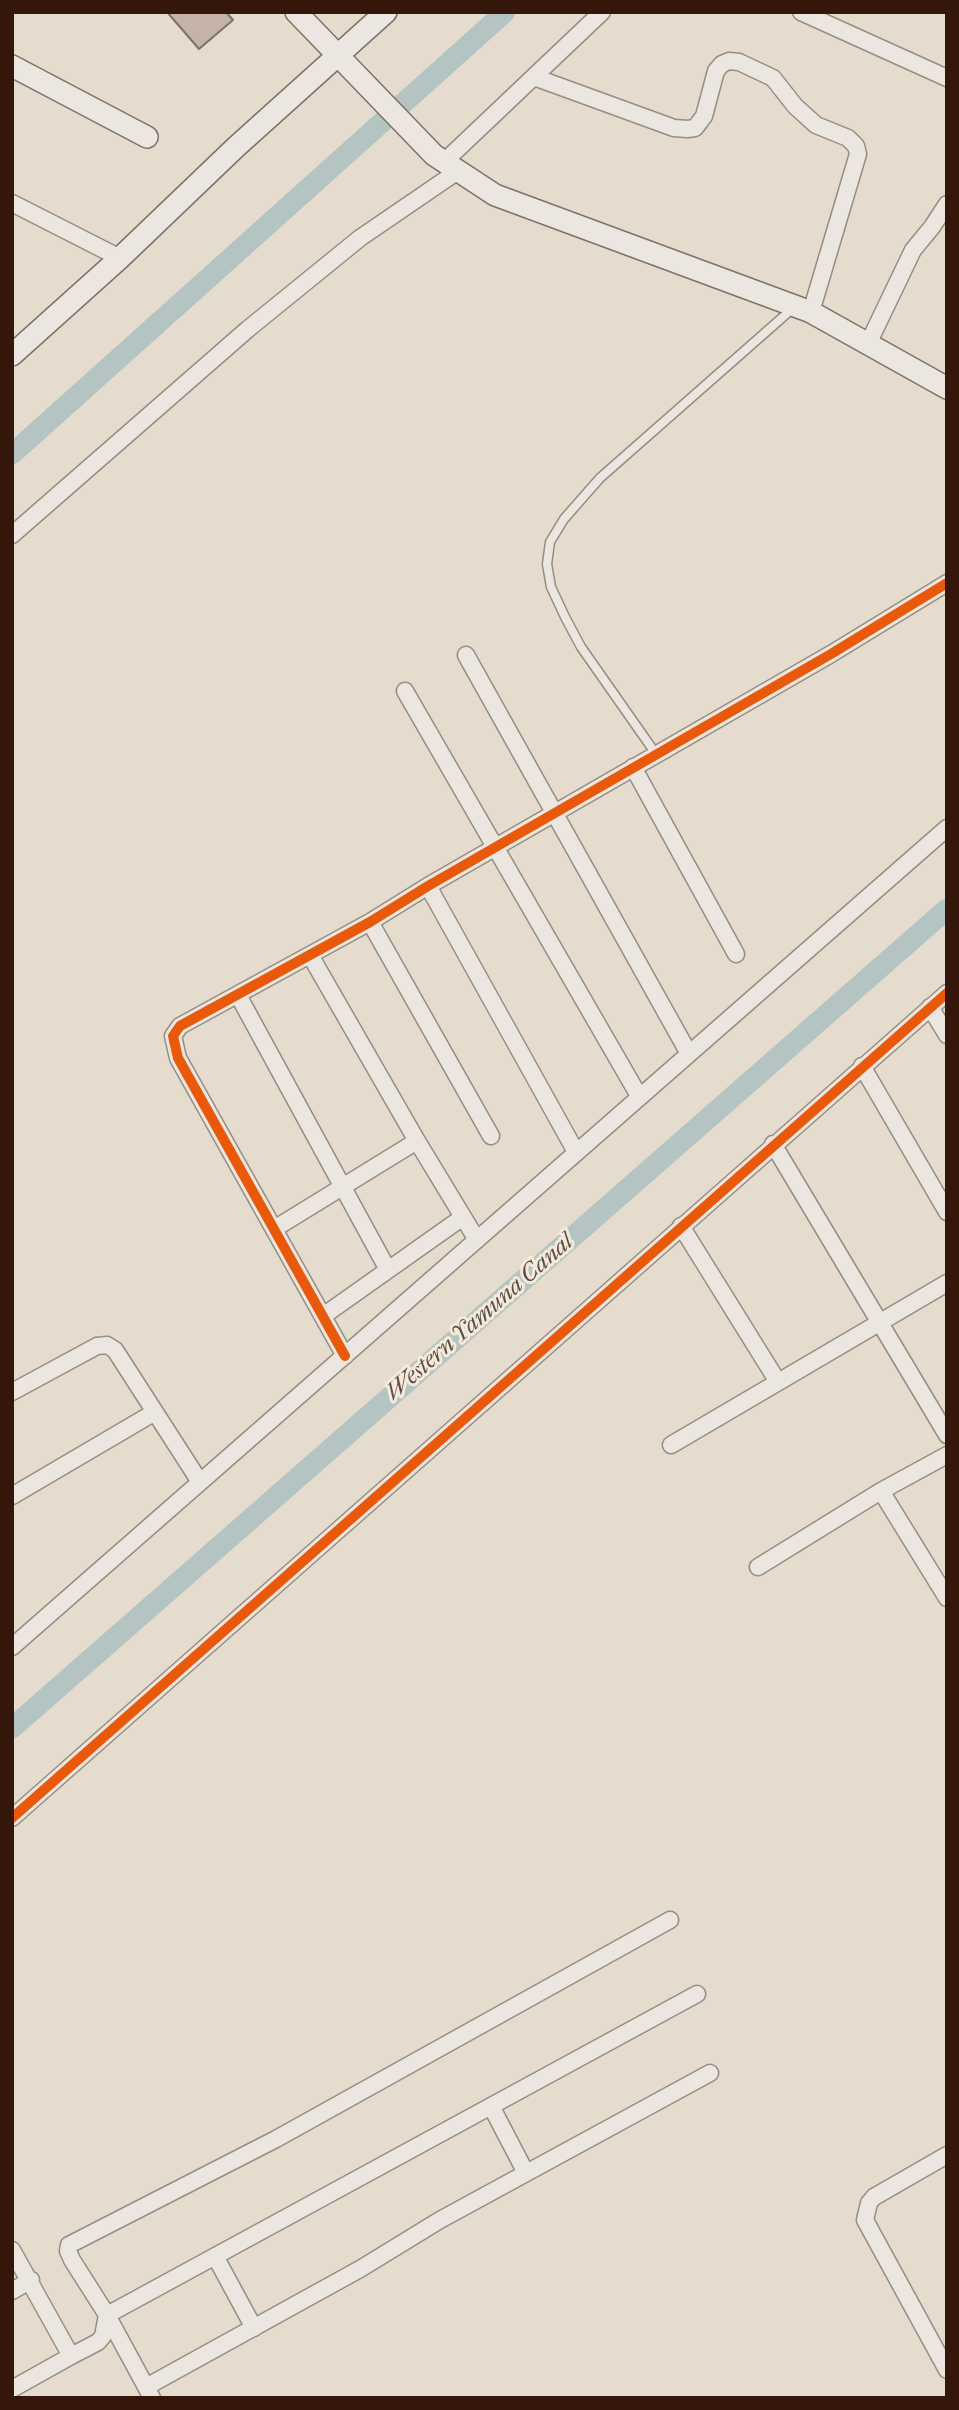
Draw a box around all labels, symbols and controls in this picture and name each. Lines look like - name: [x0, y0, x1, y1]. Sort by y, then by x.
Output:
- water label: Western Yamuna Canal: [380, 1229, 580, 1407]

